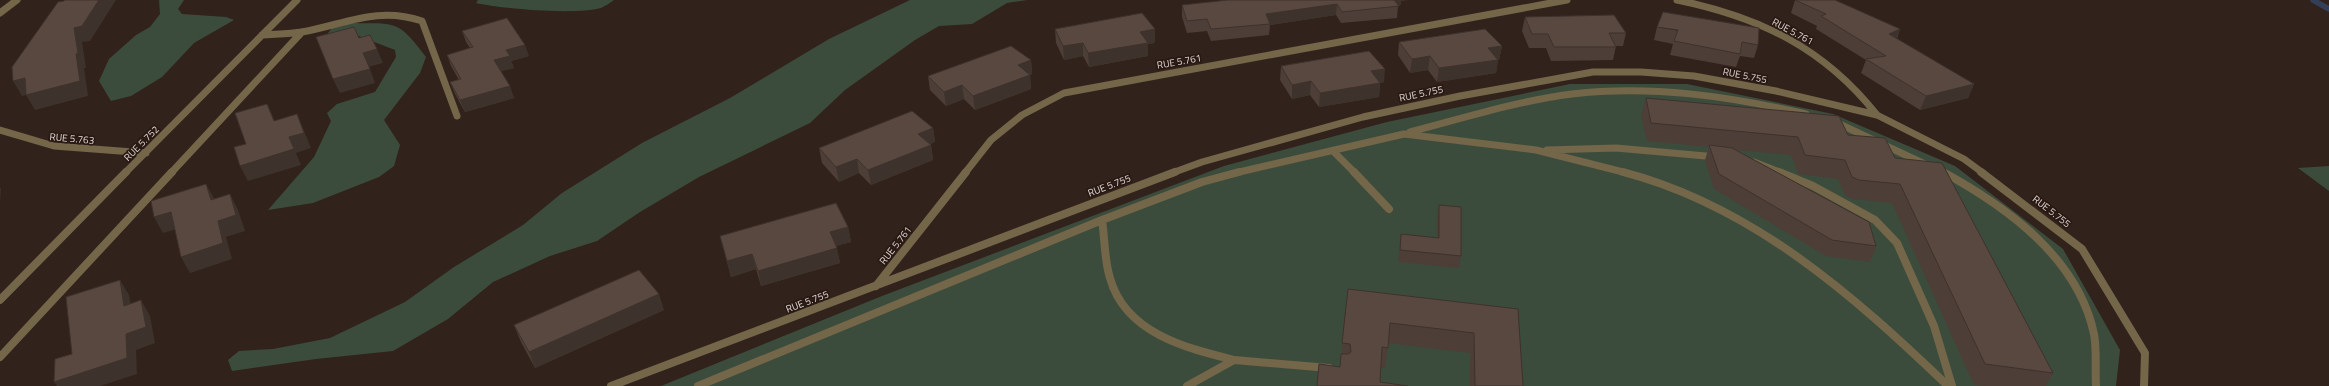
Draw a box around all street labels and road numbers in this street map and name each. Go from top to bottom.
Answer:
street label: RUE 5.761 [1769,14,1816,49]
street label: RUE 5.761 [1156,50,1202,73]
street label: RUE 5.755 [1721,64,1769,87]
street label: RUE 5.755 [1398,81,1445,105]
street label: RUE 5.752 [120,122,163,165]
street label: RUE 5.763 [49,129,95,148]
street label: RUE 5.755 [1086,170,1133,201]
street label: RUE 5.755 [2029,192,2074,231]
street label: RUE 5.761 [876,223,915,268]
street label: RUE 5.755 [784,286,831,317]

